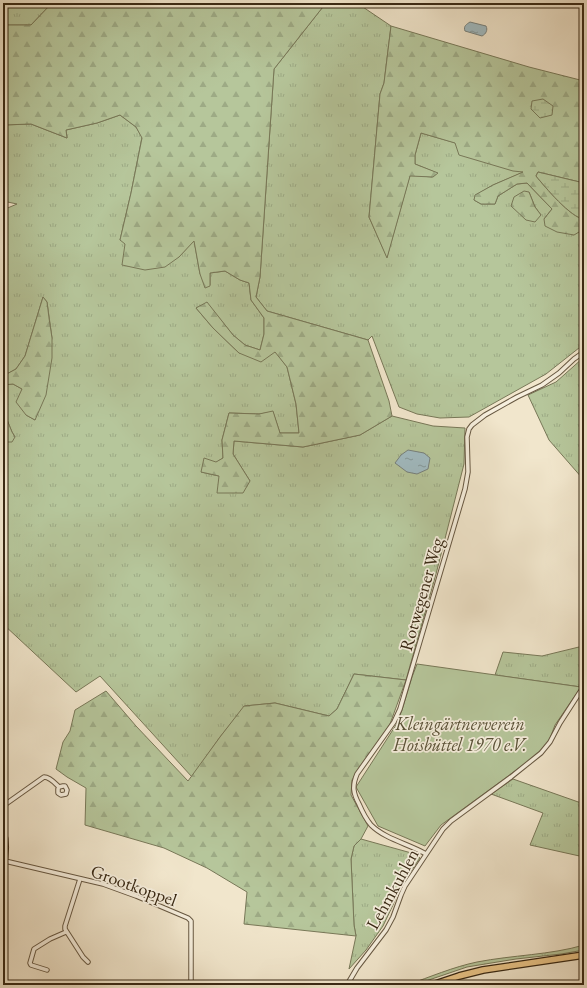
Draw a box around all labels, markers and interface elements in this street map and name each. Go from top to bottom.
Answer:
street label: Rotwegener Weg [394,535,448,653]
park label: Kleingärtnerverein Hoisbüttel 1970 e.V. [392,712,527,756]
street label: Lehmkuhlen [360,844,424,933]
street label: Grootkoppel [88,859,180,911]

